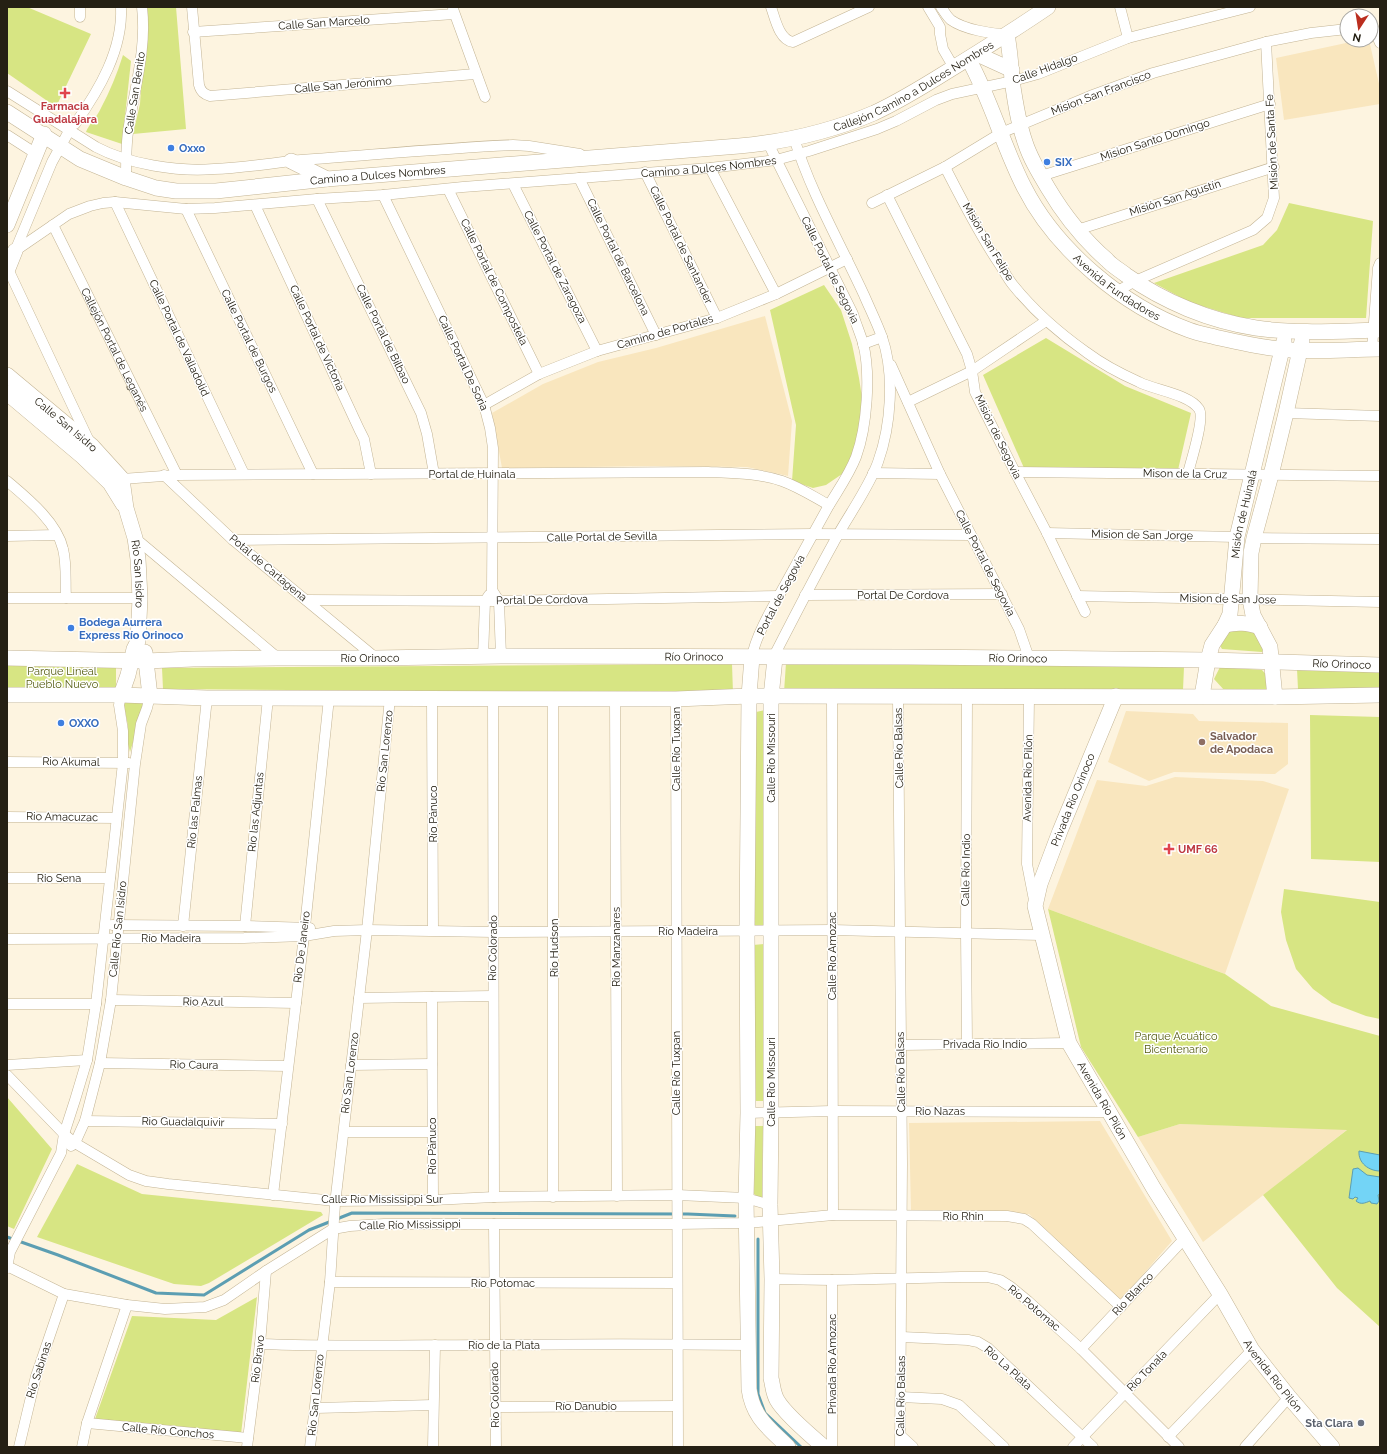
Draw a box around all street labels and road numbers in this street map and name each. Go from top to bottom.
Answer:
street label: Calle San Marcelo [278,13,371,33]
street label: Callejón Camino a Dulces Nombres [832,38,996,134]
street label: Calle San Benito [122,50,148,135]
street label: Calle Hidalgo [1011,51,1080,87]
street label: Mision San Francisco [1049,68,1153,118]
street label: Calle San Jerónimo [294,74,393,96]
street label: Misión de Santa Fe [1263,93,1281,190]
street label: Mision Santo Domingo [1099,116,1212,164]
street label: Camino a Dulces Nombres [640,154,777,180]
street label: Camino a Dulces Nombres [309,163,446,187]
street label: Misión San Agustín [1128,177,1222,219]
street label: Calle Portal de Santander [647,184,715,306]
street label: Calle Portal de Barcelona [584,196,652,318]
street label: Misión San Felipe [960,201,1017,284]
street label: Calle Portal de Zaragoza [521,209,589,325]
street label: Calle Portal de Segovia [798,214,862,326]
street label: Calle Portal de Compostela [458,217,530,347]
street label: Avenida Fundadores [1071,251,1163,323]
street label: Calle Portal de Valladolid [146,278,212,399]
street label: Calle Portal de Bilbao [353,282,413,386]
street label: Calle Portal de Victoria [287,283,347,393]
street label: Callejón Portal de Leganés [79,285,151,414]
street label: Calle Portal de Burgos [218,287,280,395]
street label: Camino de Portales [615,312,715,352]
street label: Calle Portal De Soria [435,313,491,413]
street label: Misión de Segovia [972,393,1024,481]
street label: Calle San Isidro [32,394,101,455]
street label: Mison de la Cruz [1143,467,1228,481]
street label: Portal de Huinala [429,468,515,481]
street label: Misión de Huinalá [1229,469,1259,559]
street label: Calle Portal de Segovia [952,508,1018,618]
street label: Mision de San Jorge [1091,528,1194,542]
street label: Calle Portal de Sevilla [547,530,657,544]
street label: Potal de Cartagena [227,532,309,604]
street label: Rio San Isidro [129,539,147,609]
street label: Portal de Segovia [754,553,808,637]
street label: Portal De Cordova [857,589,949,602]
street label: Mision de San Jose [1180,592,1277,606]
street label: Portal De Cordova [496,593,588,607]
street label: Río Orinoco [664,650,724,663]
street label: Río Orinoco [340,651,400,665]
street label: Río Orinoco [988,651,1048,665]
street label: Río Orinoco [1312,657,1372,671]
street label: Calle Río Tuxpan [670,707,683,791]
street label: Calle Río Balsas [892,708,906,788]
street label: Río San Lorenzo [374,709,396,792]
street label: Calle Río Missouri [765,713,778,803]
street label: Avenida Río Pilón [1021,734,1035,822]
street label: Privada Río Orinoco [1048,751,1098,848]
street label: Rio Akumal [42,755,100,769]
street label: Rio las Adjuntas [245,771,267,853]
street label: Rio las Palmas [185,775,205,849]
street label: Río Pánuco [427,785,440,843]
street label: Rio Amacuzac [26,810,98,824]
street label: Calle Río Indio [959,833,973,906]
street label: Rio Sena [37,872,81,885]
street label: Calle Rio San Isidro [106,880,130,978]
street label: Rio Manzanares [610,907,623,987]
street label: Rio De Janeiro [291,910,313,984]
street label: Calle Río Amozac [826,912,839,1000]
street label: Río Colorado [486,915,500,981]
street label: Rio Hudson [548,919,561,977]
street label: Río Madeira [658,925,718,938]
street label: Río Madeira [141,932,201,945]
street label: Rio Azul [182,995,224,1009]
street label: Río San Lorenzo [339,1031,362,1114]
street label: Calle Río Tuxpan [670,1031,683,1115]
street label: Calle Río Balsas [894,1032,908,1112]
street label: Calle Río Missouri [765,1037,778,1127]
street label: Privada Rio Indio [943,1038,1028,1051]
street label: Rio Caura [169,1058,219,1072]
street label: Avenida Río Pilón [1075,1059,1130,1142]
street label: Rio Nazas [915,1105,965,1118]
street label: Rio Guadalquivir [141,1115,225,1129]
street label: Río Pánuco [426,1117,439,1175]
street label: Calle Río Mississippi Sur [321,1193,443,1206]
street label: Rio Rhin [942,1210,984,1223]
street label: Calle Río Mississippi [359,1218,461,1232]
street label: Rio Blanco [1110,1269,1157,1318]
street label: Río Potomac [471,1277,535,1290]
street label: Río Potomac [1005,1282,1063,1334]
street label: Privada Rio Amozac [826,1314,839,1414]
street label: Río Bravo [249,1334,267,1384]
street label: Avenida Río Pilón [1241,1337,1305,1414]
street label: Río de la Plata [468,1339,540,1352]
street label: Río Sabinas [24,1340,54,1400]
street label: Rio La Plata [982,1343,1034,1393]
street label: Rio Tonala [1124,1348,1170,1394]
street label: Río San Lorenzo [305,1353,327,1436]
street label: Calle Río Balsas [894,1356,908,1436]
street label: Río Colorado [488,1362,502,1428]
street label: Río Danubio [555,1400,617,1413]
street label: Calle Río Conchos [121,1420,215,1442]

